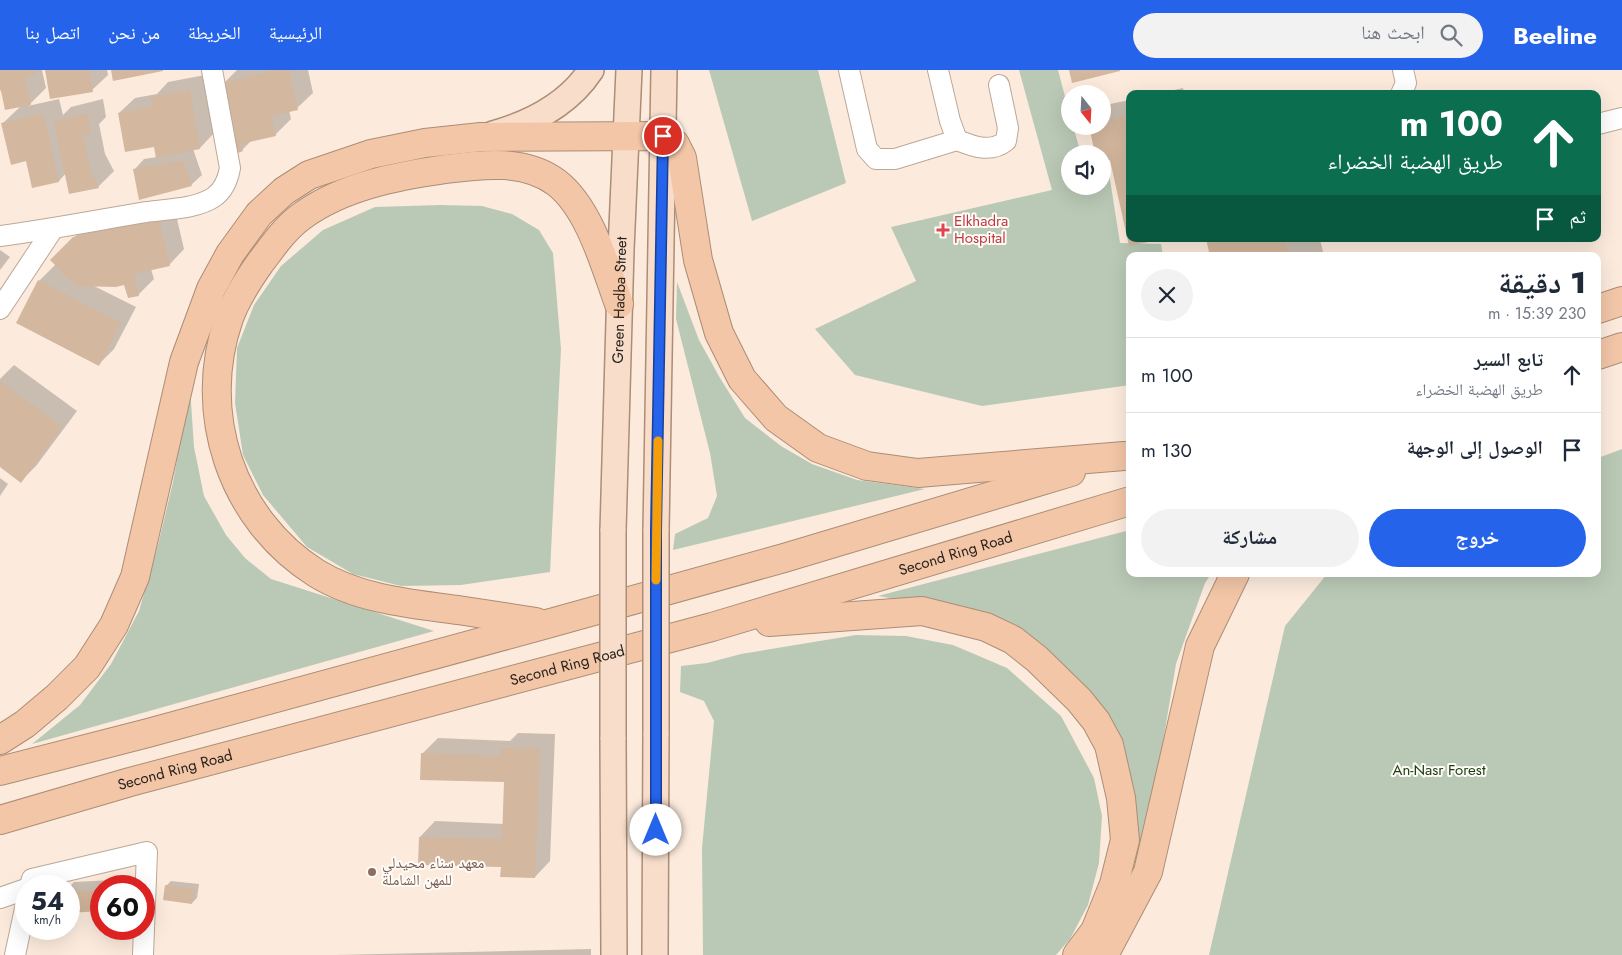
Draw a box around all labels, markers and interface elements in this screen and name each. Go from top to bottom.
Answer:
search box [1133,13,1483,58]
text: Beeline [1513,18,1597,53]
text: ابحث هنا [1361,19,1425,46]
text: اتصل بنا [25,20,80,46]
text: من نحن [108,20,160,46]
text: الخريطة [188,20,241,46]
text: الرئيسية [269,20,322,46]
icon: search [1437,21,1465,49]
north arrow [1061,85,1111,135]
map controls [1061,85,1111,195]
text: 100 m [1400,99,1503,149]
icon: ahead [1521,110,1586,175]
pin [642,115,684,157]
icon: arrive [649,122,677,150]
button: sound [1061,145,1111,195]
text: طريق الهضبة الخضراء [1328,145,1503,177]
text: ثم [1569,203,1586,230]
icon: arrive [1531,205,1559,233]
place label: Elkhadra Hospital [954,210,1008,249]
marker: Elkhadra Hospital [936,223,950,237]
street label: Green Hadba Street [607,236,633,364]
text: 1 دقيقة [1498,261,1586,304]
button: close [1141,269,1193,321]
text: 230 m · 15:39 [1488,302,1586,325]
text: تابع السير [1474,346,1543,373]
icon: ahead [1558,361,1586,389]
text: 100 m [1141,362,1193,389]
text: طريق الهضبة الخضراء [1415,378,1543,401]
text: الوصول إلى الوجهة [1407,434,1543,461]
icon: arrive [1558,436,1586,464]
text: 130 m [1141,437,1192,464]
button: مشاركة [1141,509,1359,567]
button: خروج [1369,509,1586,567]
street label: Second Ring Road [896,526,1015,581]
street label: Second Ring Road [507,640,627,691]
street label: Second Ring Road [115,744,235,796]
park label: An-Nasr Forest [1393,759,1486,781]
position arrow [629,803,681,855]
place label: معهد سناء محيدلي للمهن الشاملة [382,852,484,891]
marker: معهد سناء محيدلي للمهن الشاملة [366,866,378,878]
speed limit sign: 60 [90,875,155,940]
text: 54 [31,883,64,919]
text: km/h [34,911,61,929]

